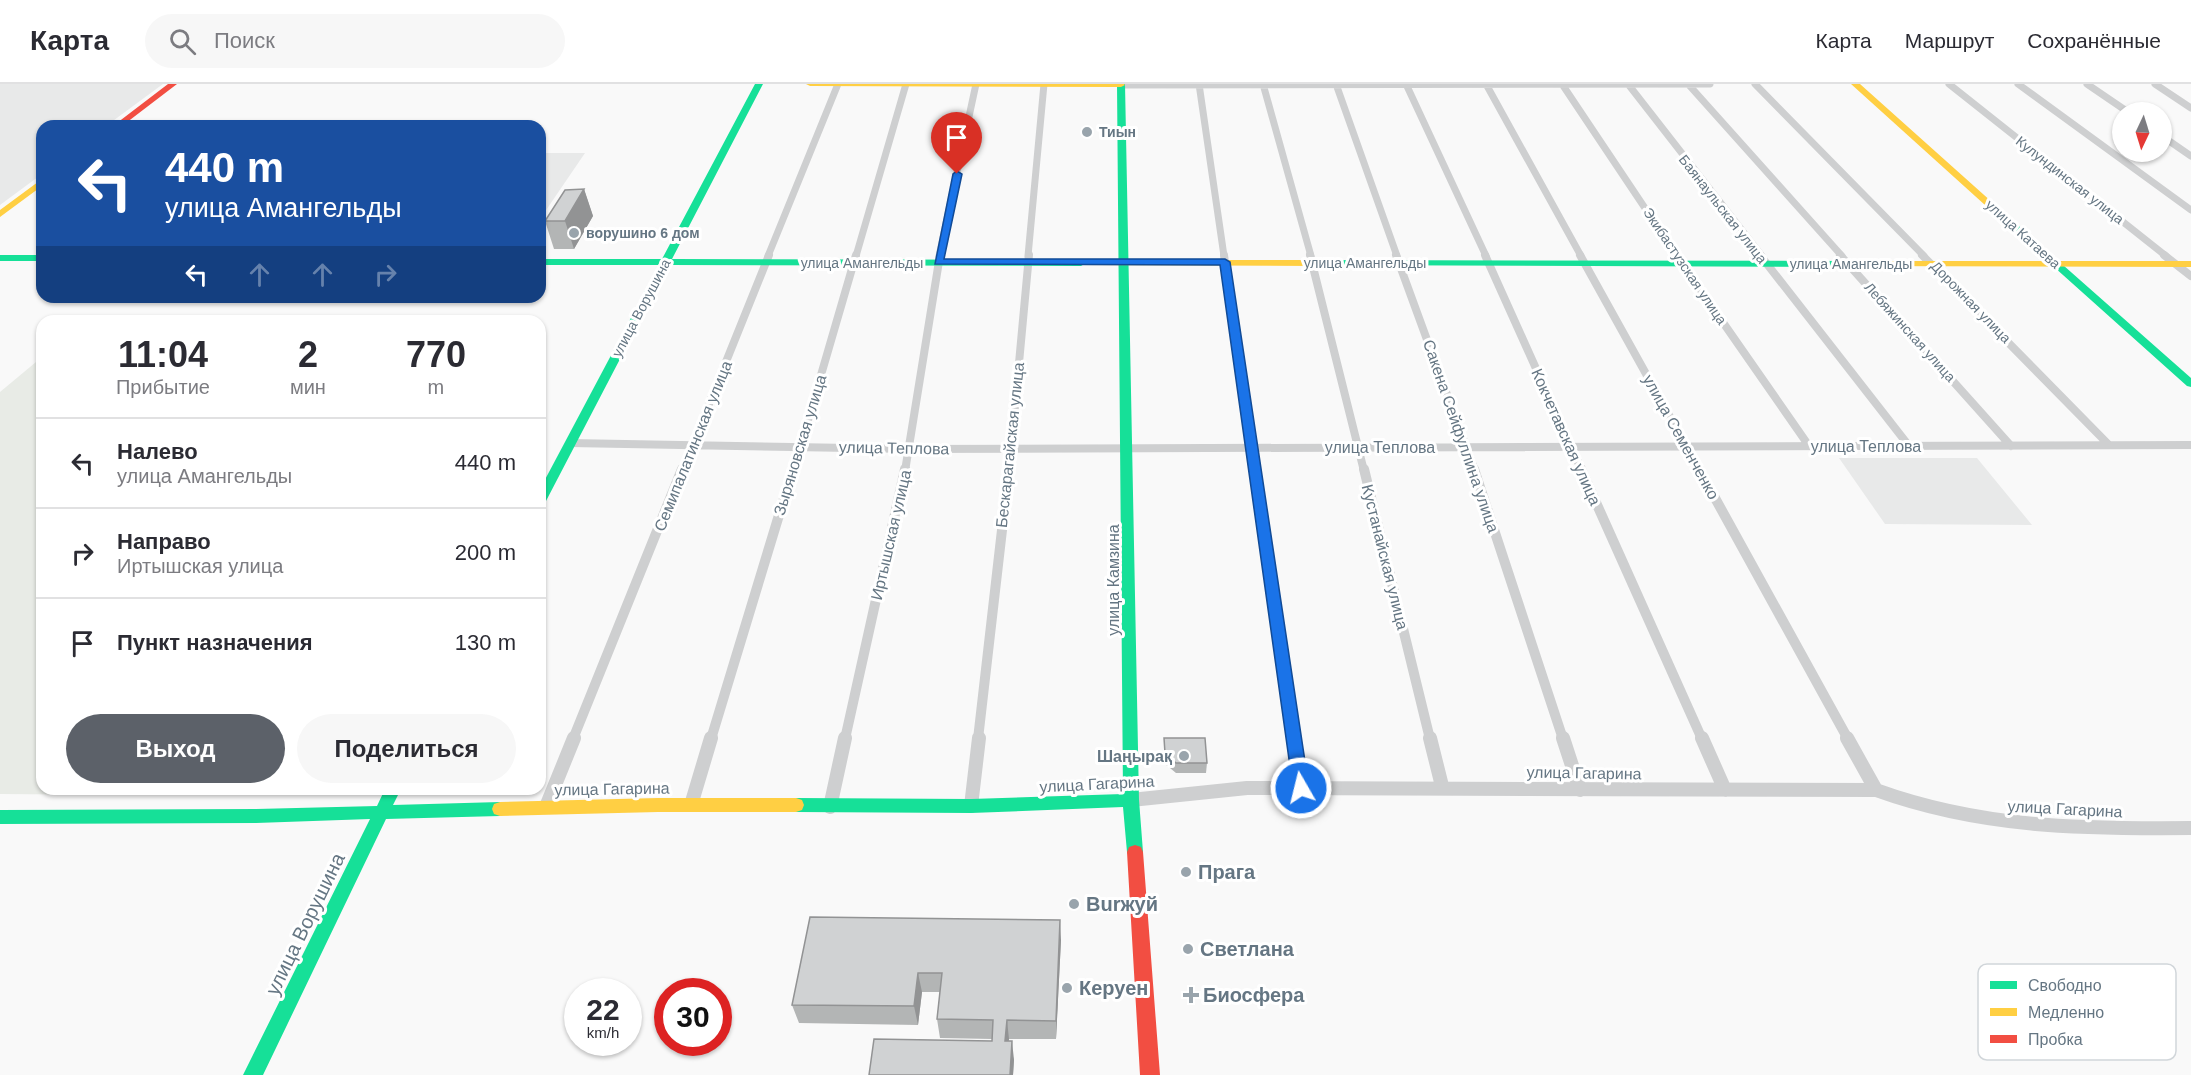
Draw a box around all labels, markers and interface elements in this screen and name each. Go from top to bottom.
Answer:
search box [145,14,565,68]
text: Карта [30,25,109,56]
icon: search [166,25,199,58]
text: Поиск [214,28,275,53]
text: Карта [1816,29,1872,52]
text: Маршрут [1905,29,1994,52]
text: Сохранённые [2027,29,2161,52]
north arrow [2112,102,2172,162]
map controls [2112,102,2172,162]
pin [931,112,982,174]
icon: arrive [940,121,973,154]
place label: Тиын [1099,124,1136,140]
marker: Тиын [1080,125,1094,139]
street label: Кулундинская улица [2013,133,2127,227]
icon: left [66,144,144,222]
text: 440 m [165,144,284,191]
street label: Баянаульская улица [1676,152,1770,267]
text: улица Амангельды [165,193,402,223]
street label: улица Катаева [1982,196,2064,272]
street label: Экибастузская улица [1640,205,1730,328]
place label: ворушино 6 дом [586,225,700,241]
marker: ворушино 6 дом [567,226,581,240]
street label: улица Амангельды [801,255,923,271]
street label: улица Амангельды [1304,255,1426,271]
street label: улица Ворушина [608,256,674,360]
street label: улица Амангельды [1790,256,1912,272]
icon: left [180,258,213,291]
icon: ahead [243,258,276,291]
icon: ahead [306,258,339,291]
icon: right [369,258,402,291]
street label: Дорожная улица [1928,258,2014,346]
street label: Лебяжинская улица [1861,279,1959,385]
text: 11:04 [118,334,208,375]
text: 2 [298,334,318,375]
text: 770 [406,334,466,375]
street label: Сакена Сейфуллина улица [1420,337,1502,535]
street label: Семипалатинская улица [651,358,735,534]
street label: Бескарагайская улица [993,361,1027,528]
street label: Кокчетавская улица [1528,366,1604,508]
street label: улица Семенченко [1640,372,1722,502]
street label: Зыряновская улица [771,373,829,517]
text: Прибытие [116,376,210,398]
text: мин [290,376,326,398]
text: m [428,376,444,398]
street label: улица Теплова [1811,438,1921,455]
text: Налево [117,439,198,464]
street label: улица Теплова [839,439,949,457]
street label: улица Теплова [1325,439,1435,456]
icon: left [66,447,99,480]
text: 440 m [455,450,516,475]
text: улица Амангельды [117,465,292,487]
street label: Иртышская улица [868,468,914,602]
street label: Кустанайская улица [1359,483,1411,632]
street label: улица Камзина [1105,524,1122,636]
text: Направо [117,529,211,554]
icon: right [66,537,99,570]
text: 200 m [455,540,516,565]
text: Иртышская улица [117,555,283,577]
icon: arrive [66,627,99,660]
text: Пункт назначения [117,630,313,655]
text: 130 m [455,630,516,655]
button: Выход [66,714,285,783]
button: Поделиться [297,714,516,783]
place label: Шаңырақ [1097,748,1173,765]
marker: Шаңырақ [1177,749,1191,763]
position arrow [1269,756,1333,820]
street label: улица Гагарина [1526,763,1642,783]
street label: улица Гагарина [1039,772,1155,795]
street label: улица Гагарина [554,779,670,799]
street label: улица Гагарина [2007,798,2123,821]
street label: улица Ворушина [261,849,349,999]
place label: Прага [1198,861,1256,883]
marker: Прага [1179,865,1193,879]
place label: Burжуй [1086,893,1158,915]
marker: Burжуй [1067,897,1081,911]
place label: Светлана [1200,938,1295,960]
marker: Светлана [1181,942,1195,956]
legend [1978,964,2176,1060]
place label: Керуен [1079,977,1148,999]
text: Свободно [2028,977,2102,994]
speed limit sign: 30 [654,978,732,1056]
marker: Керуен [1060,981,1074,995]
place label: Биосфера [1203,984,1305,1006]
marker: Биосфера [1184,988,1198,1002]
text: 22 [586,993,620,1026]
text: Медленно [2028,1004,2104,1021]
text: km/h [587,1024,619,1041]
text: Пробка [2028,1031,2083,1048]

